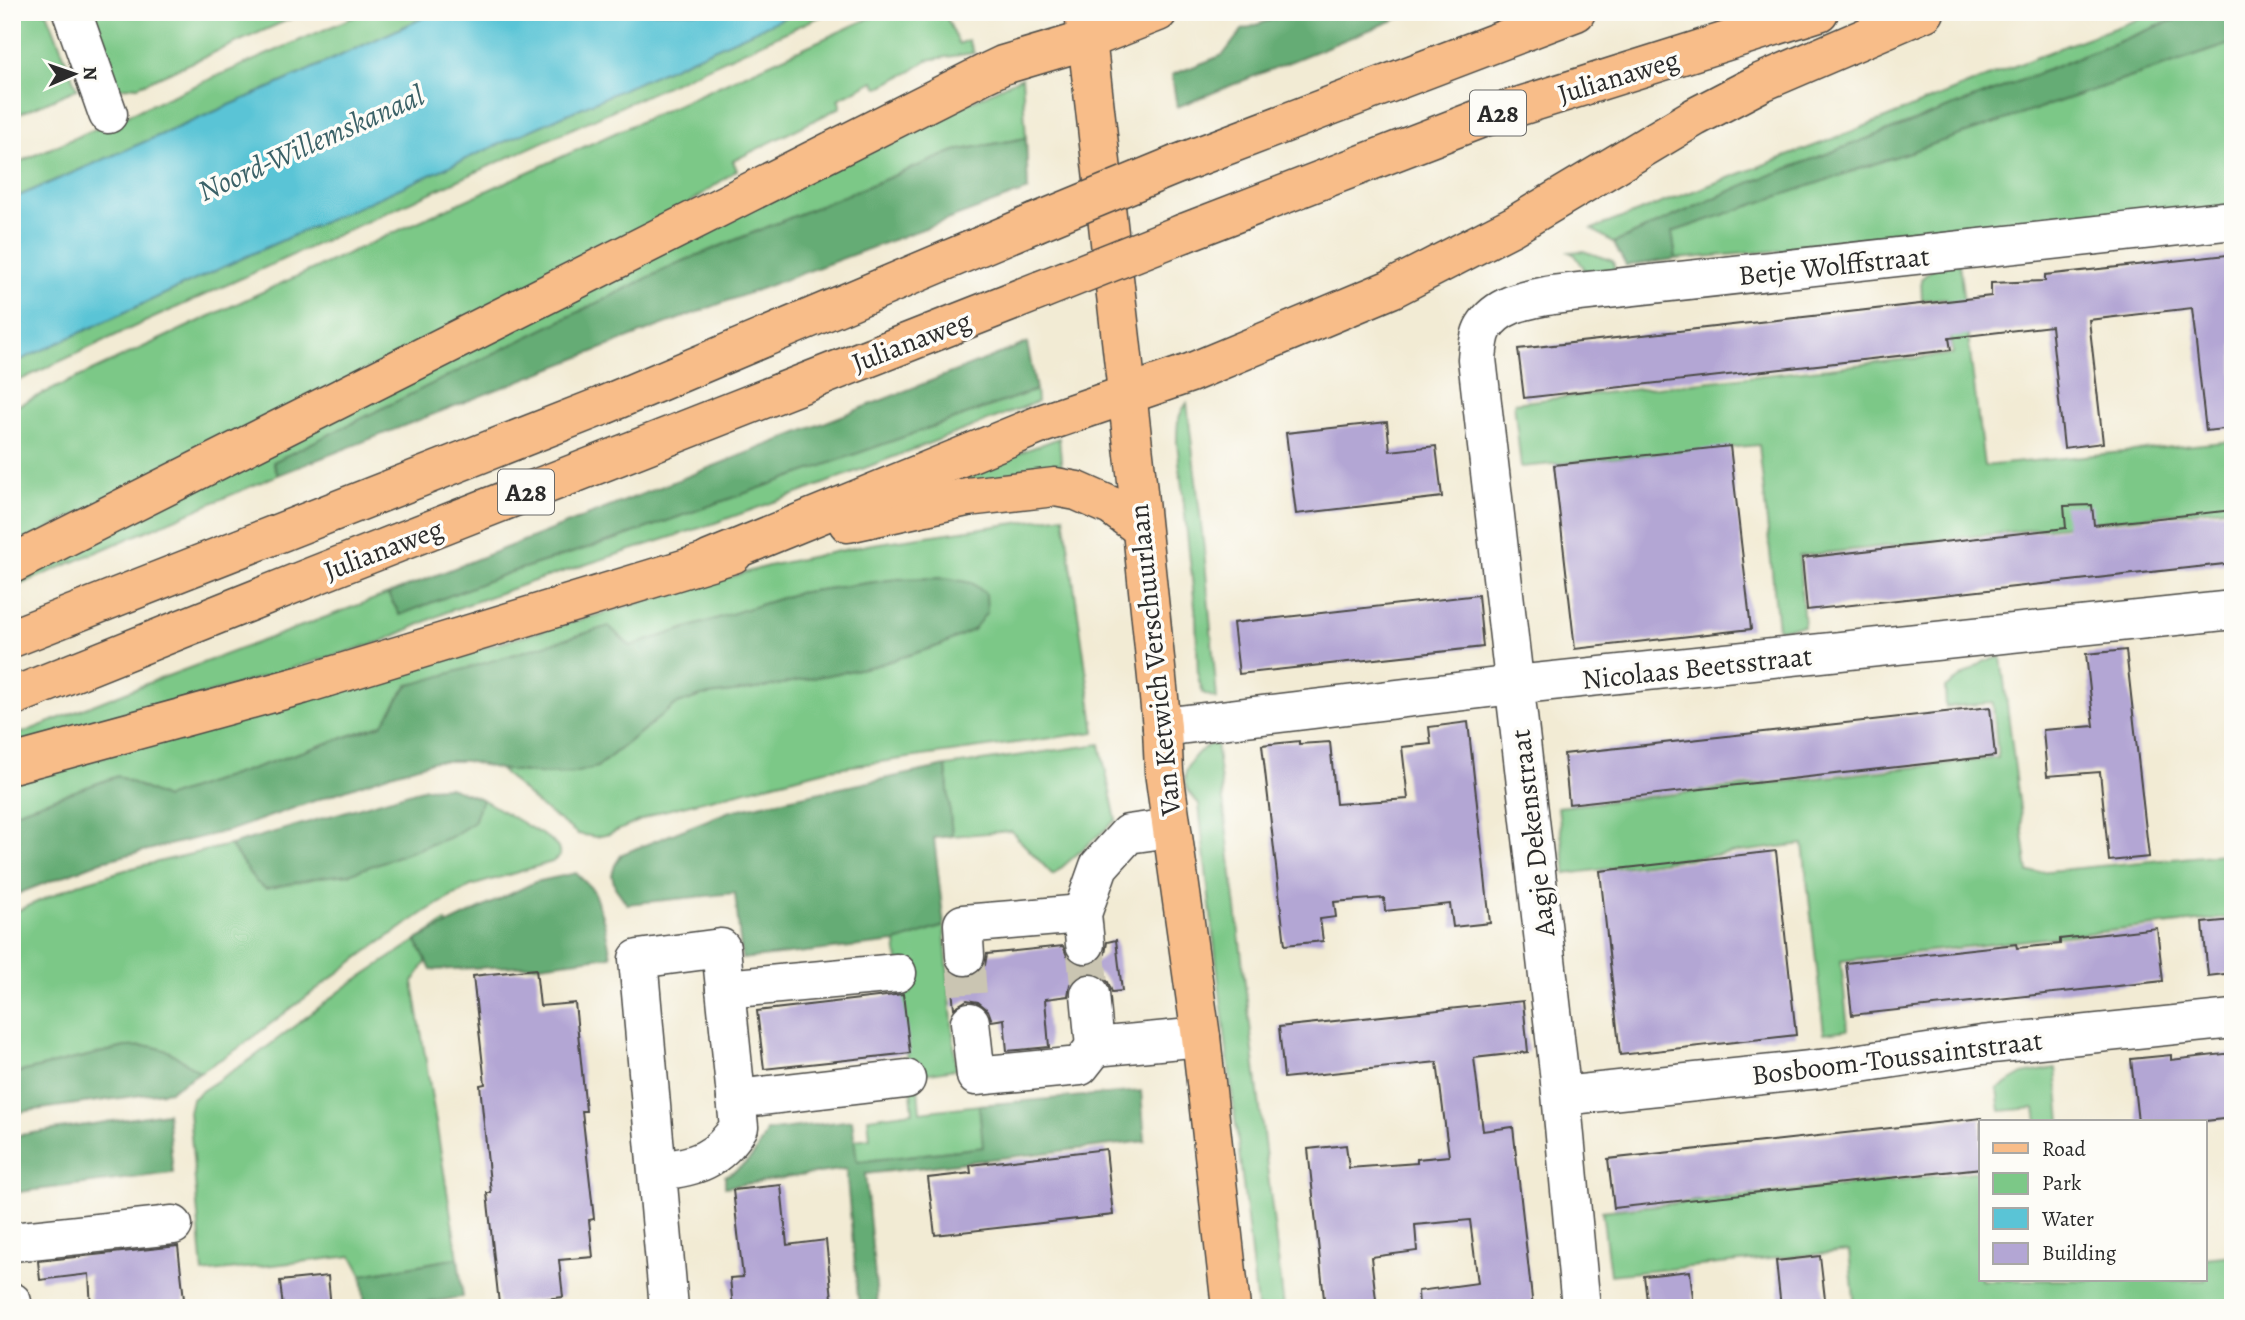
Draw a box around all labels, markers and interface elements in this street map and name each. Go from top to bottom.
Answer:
north arrow [38,38,108,108]
street label: Julianaweg [1553,41,1683,113]
text: N [77,66,103,81]
water label: Noord-Willemskanaal [192,75,431,211]
road number: A28 [1470,90,1526,136]
street label: Betje Wolffstraat [1737,237,1932,295]
street label: Julianaweg [846,302,976,382]
road number: A28 [498,470,554,514]
street label: Van Ketwich Verschuurlaan [1120,502,1190,818]
street label: Julianaweg [318,510,448,590]
street label: Nicolaas Beetsstraat [1580,637,1814,699]
street label: Aagje Dekenstraat [1501,727,1565,940]
street label: Bosboom-Toussaintstraat [1750,1021,2045,1095]
legend [1979,1120,2206,1282]
text: Road [2042,1135,2086,1163]
text: Park [2042,1169,2082,1197]
text: Water [2041,1205,2094,1233]
text: Building [2042,1239,2117,1267]

